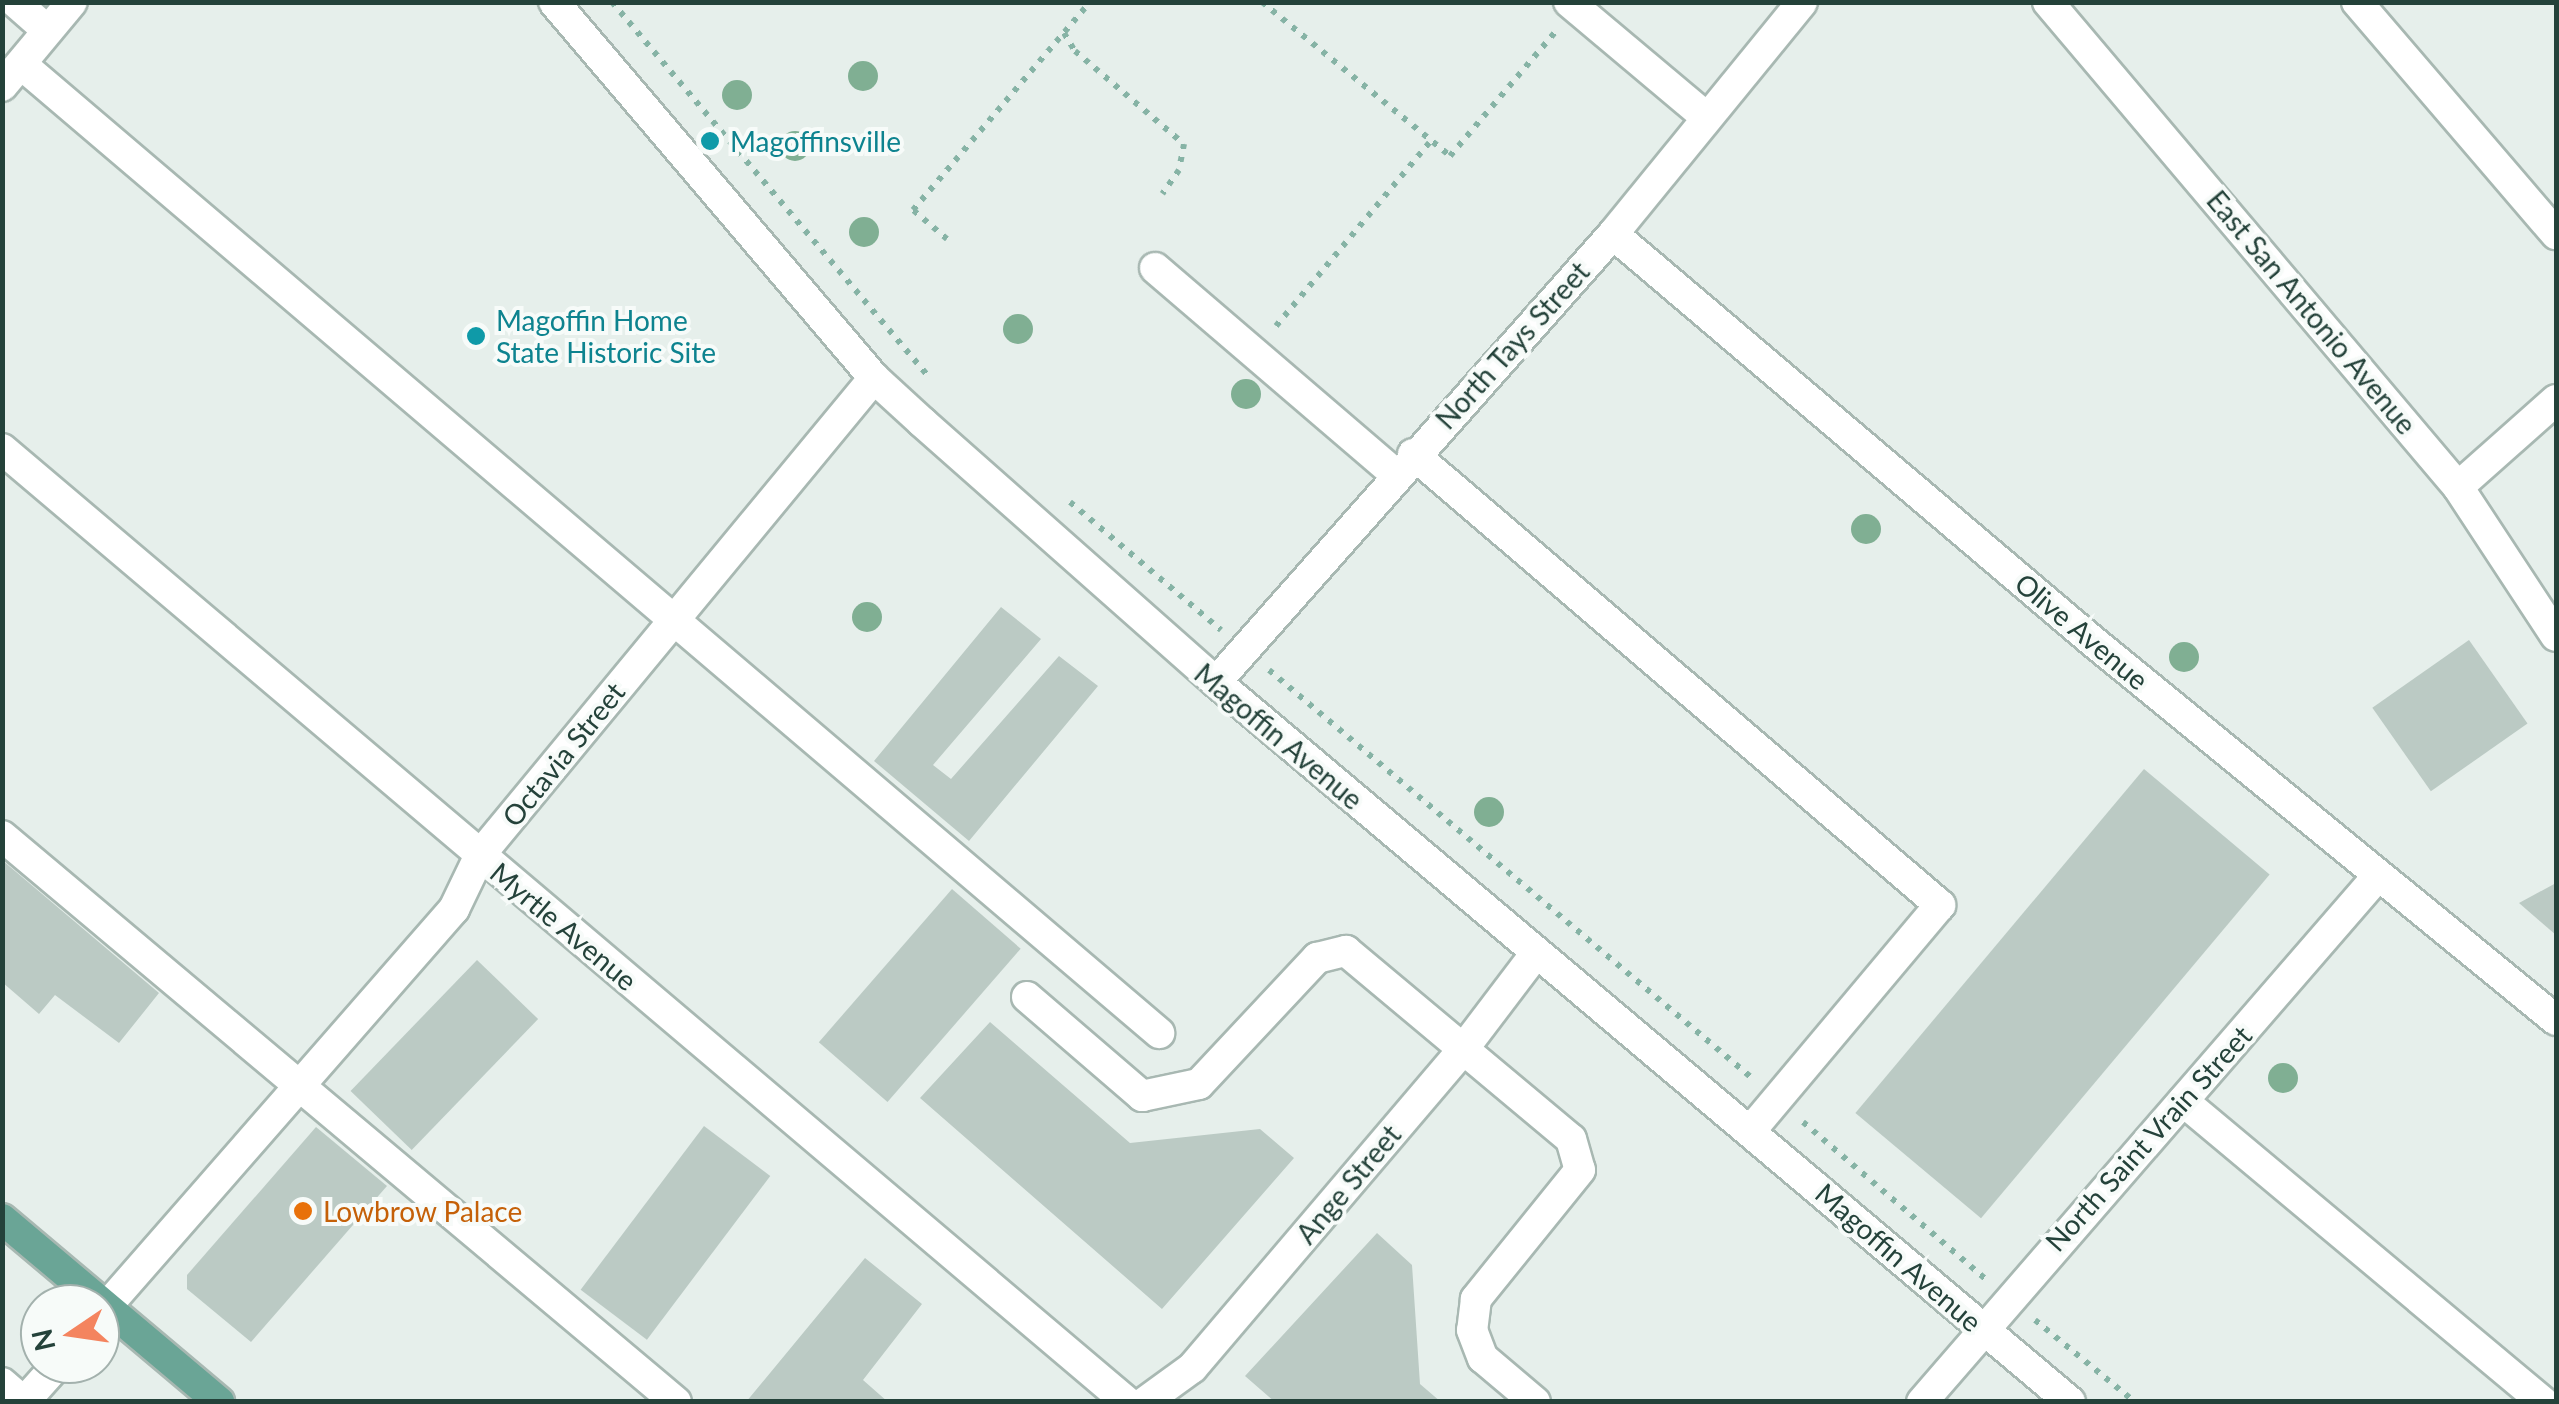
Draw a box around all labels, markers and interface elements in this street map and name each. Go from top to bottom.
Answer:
place label: Magoffinsville [730,124,901,158]
marker: Magoffinsville [699,130,721,152]
street label: East San Antonio Avenue [2200,183,2424,441]
street label: North Tays Street [1428,254,1596,436]
place label: Magoffin Home State Historic Site [496,303,716,369]
marker: Magoffin Home State Historic Site [465,325,487,347]
street label: Olive Avenue [2008,565,2156,697]
street label: Magoffin Avenue [1188,656,1370,816]
street label: Octavia Street [495,675,631,833]
street label: Myrtle Avenue [484,855,644,997]
street label: North Saint Vrain Street [2038,1018,2258,1258]
street label: Ange Street [1289,1118,1407,1250]
street label: Magoffin Avenue [1809,1176,1989,1338]
place label: Lowbrow Palace [323,1194,523,1228]
marker: Lowbrow Palace [292,1200,314,1222]
north arrow [20,1284,120,1384]
text: N [24,1326,62,1355]

